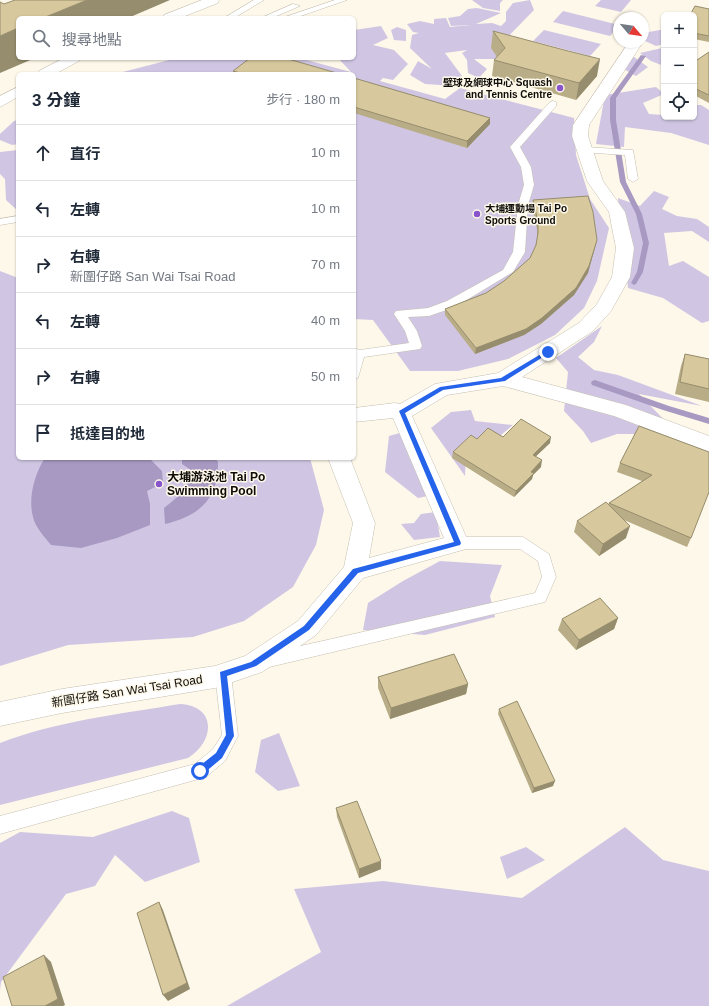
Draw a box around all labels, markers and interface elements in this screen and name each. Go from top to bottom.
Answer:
north arrow [613,12,649,48]
map controls [661,12,697,120]
button: + [661,12,697,48]
search box [16,16,356,60]
icon: search [30,27,52,49]
text: 搜尋地點 [62,31,122,48]
button: − [661,48,697,84]
place label: 壁球及網球中心 Squash and Tennis Centre [443,77,552,100]
marker: 壁球及網球中心 Squash and Tennis Centre [555,83,565,93]
button: locate [661,84,697,120]
text: 3 分鐘 [32,91,80,110]
text: 步行 · 180 m [266,92,340,107]
icon: ahead [32,142,54,164]
text: 直行 [70,145,100,162]
text: 10 m [311,145,340,160]
icon: left [32,198,54,220]
text: 左轉 [70,201,100,218]
text: 10 m [311,201,340,216]
place label: 大埔運動場 Tai Po Sports Ground [485,203,567,226]
marker: 大埔運動場 Tai Po Sports Ground [472,209,482,219]
text: 右轉 [70,248,100,265]
icon: right [32,254,54,276]
text: 70 m [311,257,340,272]
text: 新圍仔路 San Wai Tsai Road [70,269,235,284]
icon: left [32,310,54,332]
text: 左轉 [70,313,100,330]
text: 40 m [311,313,340,328]
route end [539,343,557,361]
icon: right [32,366,54,388]
text: 右轉 [70,369,100,386]
text: 50 m [311,369,340,384]
icon: arrive [32,422,54,444]
text: 抵達目的地 [70,425,145,442]
place label: 大埔游泳池 Tai Po Swimming Pool [167,470,265,498]
marker: 大埔游泳池 Tai Po Swimming Pool [154,479,164,489]
street label: 新圍仔路 San Wai Tsai Road [50,672,204,710]
route start [191,762,209,780]

